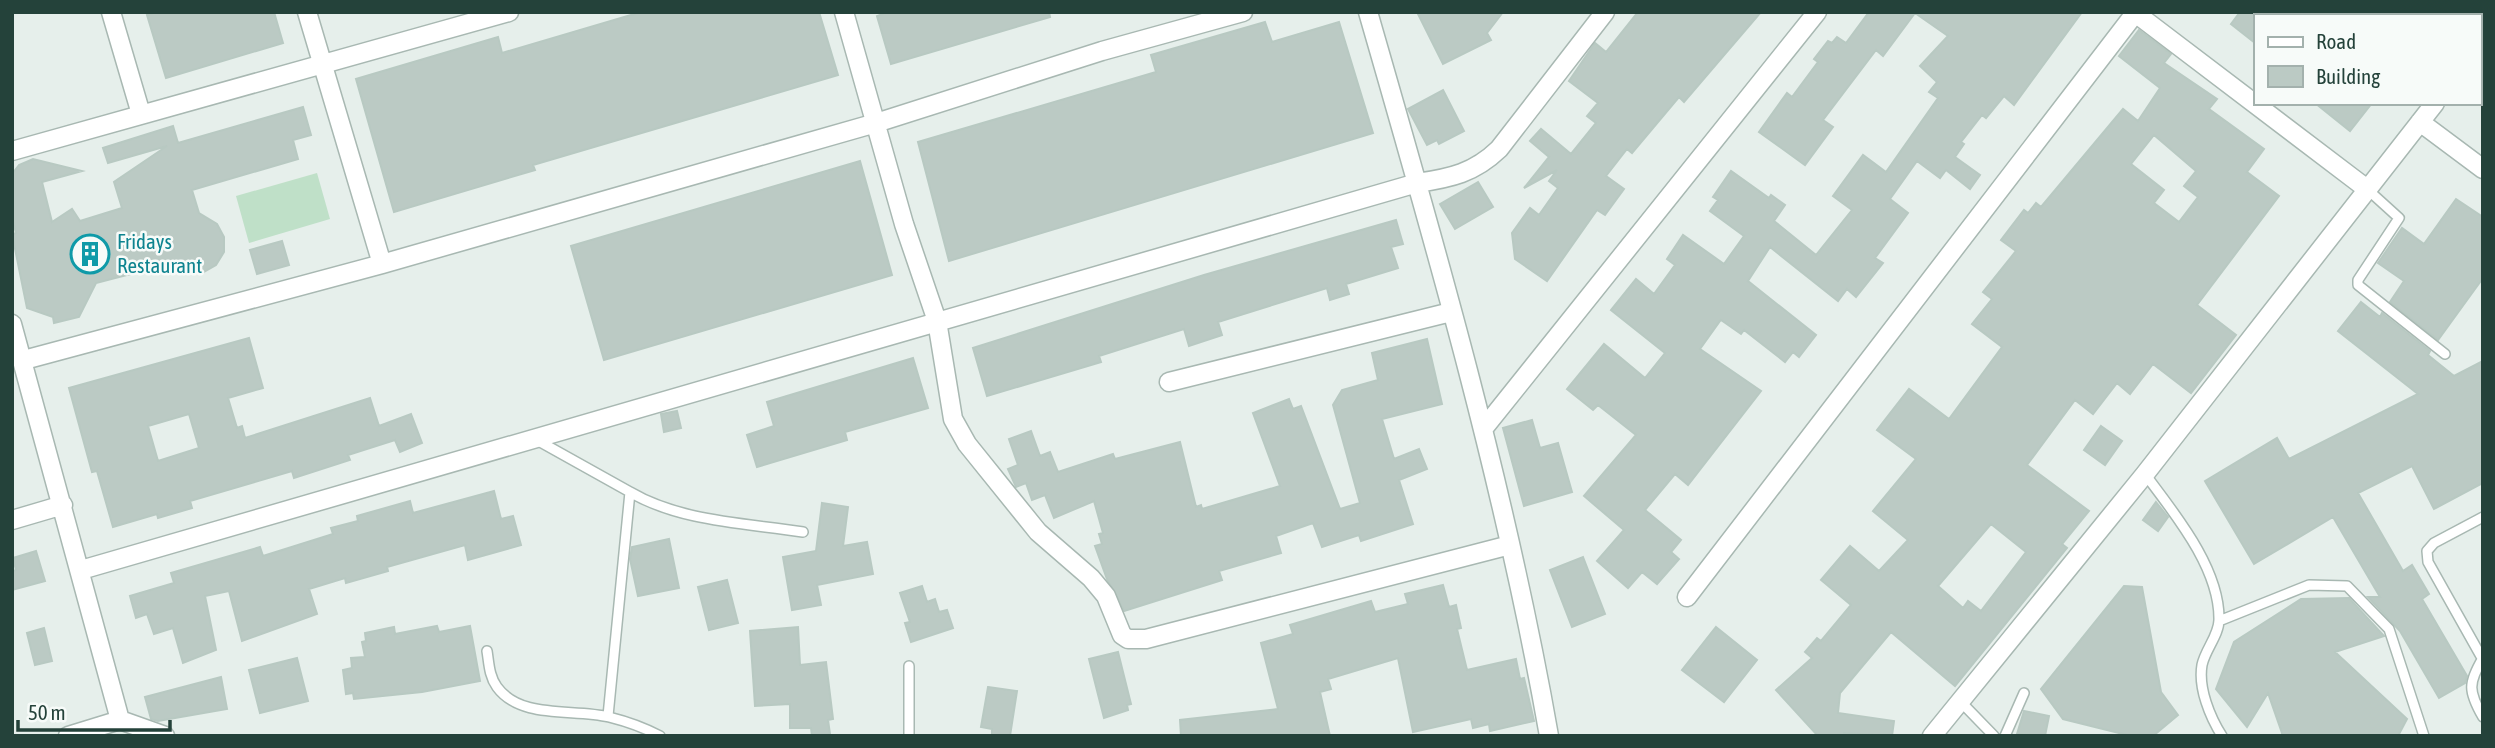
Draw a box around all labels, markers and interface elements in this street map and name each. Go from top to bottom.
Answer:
legend [2254,14,2481,105]
text: Road [2316,29,2356,53]
text: Building [2316,64,2380,88]
place label: Fridays Restaurant [117,229,202,277]
building icon: Fridays Restaurant [69,233,111,275]
scale bar [18,688,170,732]
text: 50 m [28,700,66,724]

